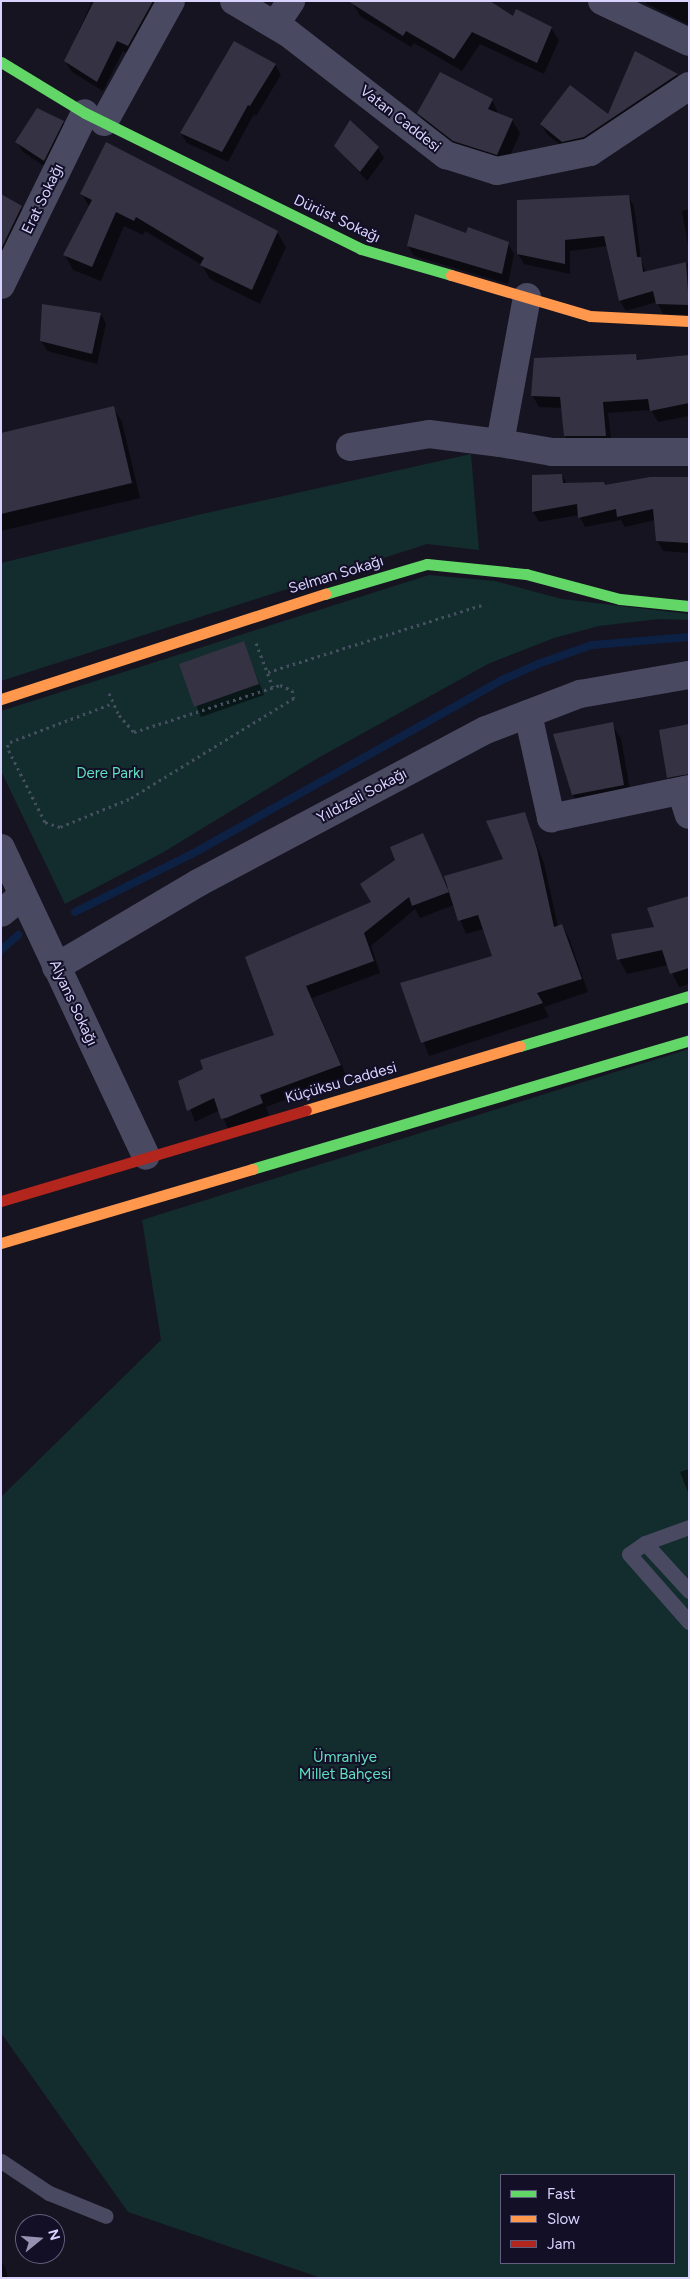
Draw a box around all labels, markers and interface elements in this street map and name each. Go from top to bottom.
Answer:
street label: Vatan Caddesi [356,82,444,156]
street label: Erat Sokağı [18,161,68,237]
street label: Dürüst Sokağı [291,191,383,247]
street label: Selman Sokağı [286,552,386,598]
park label: Dere Parkı [76,765,144,783]
street label: Yıldızeli Sokağı [314,765,410,827]
street label: Alyans Sokağı [45,957,101,1049]
street label: Küçüksu Caddesi [283,1058,399,1108]
park label: Ümraniye Millet Bahçesi [299,1748,391,1783]
legend [500,2174,675,2264]
text: Fast [547,2185,575,2203]
text: Slow [547,2210,580,2228]
north arrow [15,2214,65,2264]
text: N [44,2227,64,2242]
text: Jam [547,2235,575,2253]

